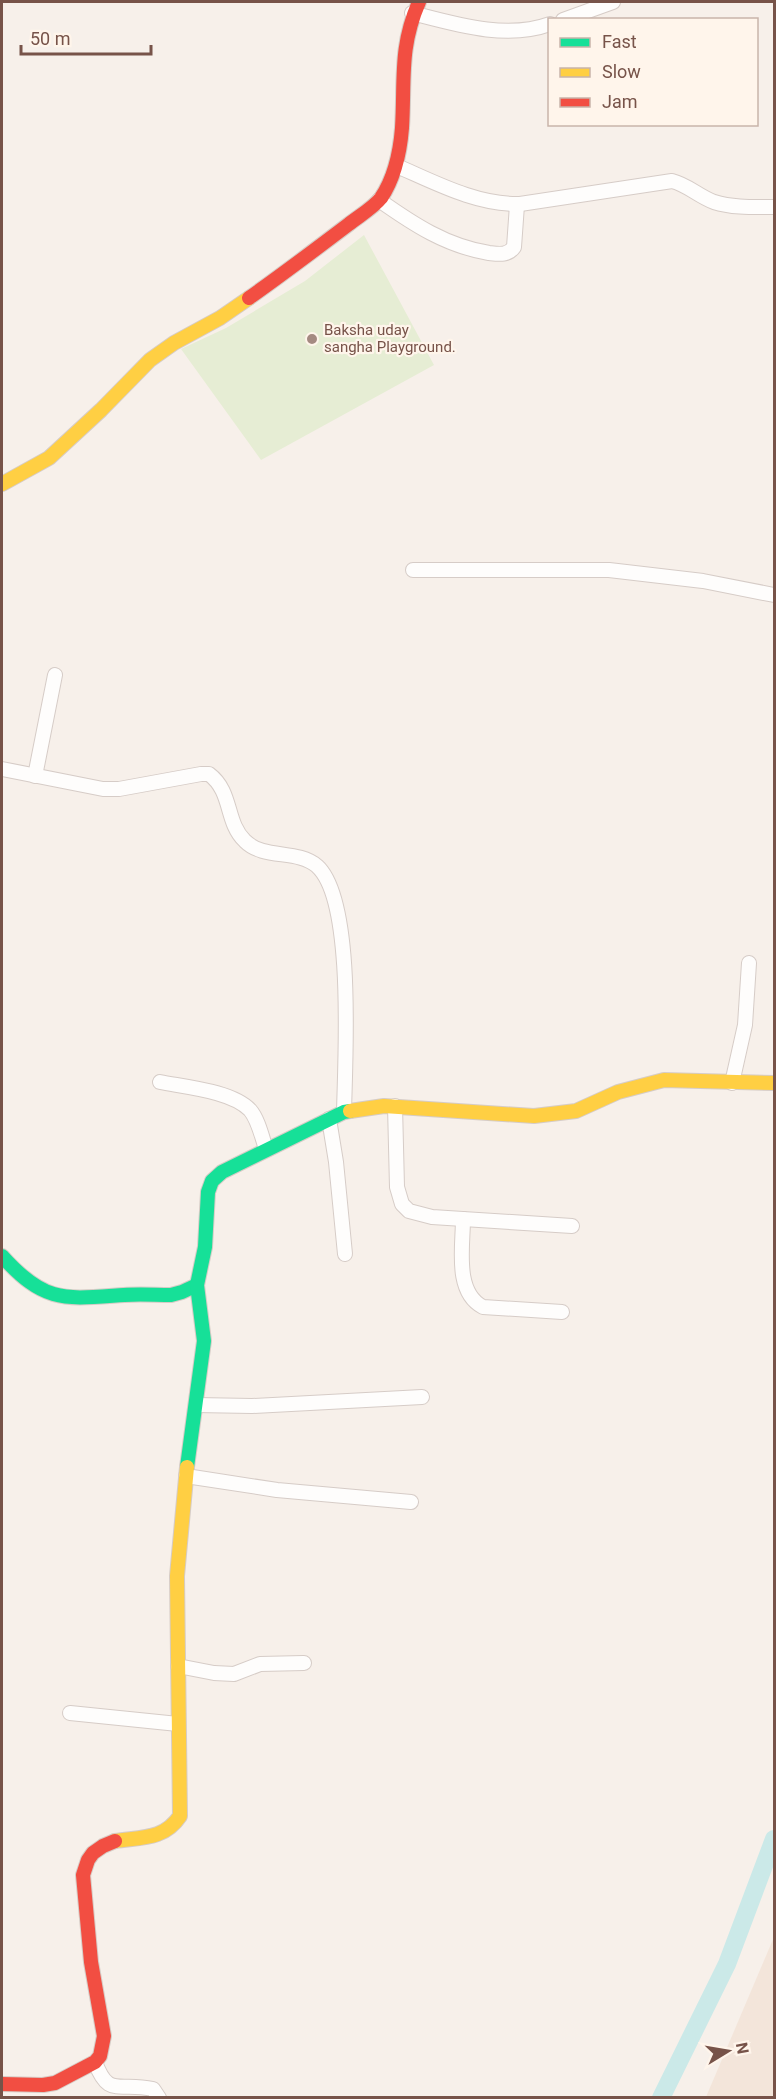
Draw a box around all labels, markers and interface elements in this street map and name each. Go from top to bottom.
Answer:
scale bar [21,18,152,56]
legend [548,18,758,126]
text: 50 m [30,28,70,49]
text: Fast [602,31,637,52]
text: Slow [602,61,641,82]
text: Jam [602,91,638,112]
place label: Baksha uday sangha Playground. [324,321,456,356]
marker: Baksha uday sangha Playground. [305,332,319,346]
north arrow [698,2021,758,2081]
text: N [732,2041,753,2056]

